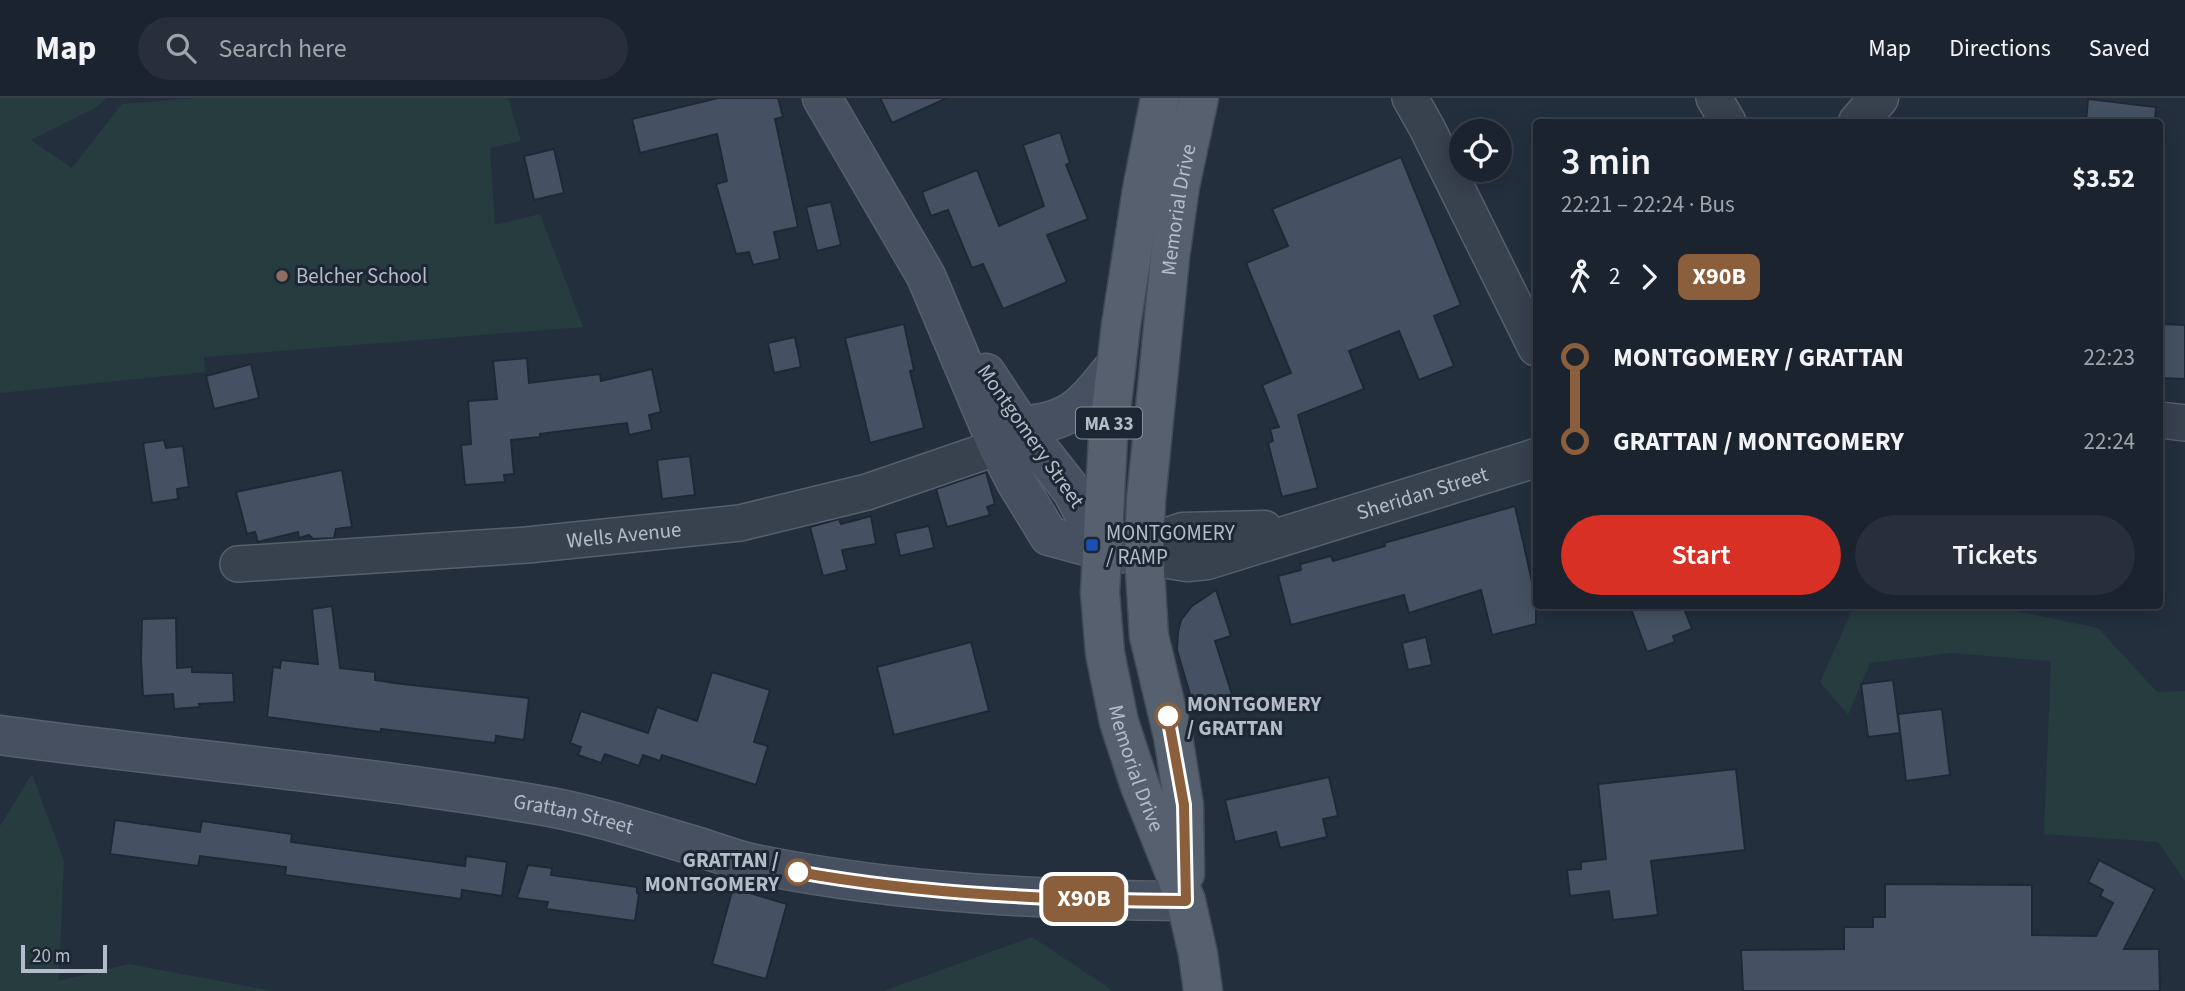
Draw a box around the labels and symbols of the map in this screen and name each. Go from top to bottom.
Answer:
street label: Memorial Drive [1153,141,1204,277]
place label: Belcher School [296,261,427,291]
marker: Belcher School [274,268,290,284]
street label: Montgomery Street [970,358,1092,514]
road number: MA 33 [1076,408,1142,438]
street label: Sheridan Street [1353,459,1492,528]
street label: Wells Avenue [565,514,683,556]
place label: MONTGOMERY / RAMP [1106,518,1236,572]
marker: MONTGOMERY / RAMP [1084,537,1100,553]
place label: MONTGOMERY / GRATTAN [1187,689,1322,743]
street label: Memorial Drive [1101,702,1172,836]
marker: MONTGOMERY / GRATTAN [1155,703,1181,729]
street label: Grattan Street [511,786,637,842]
place label: GRATTAN / MONTGOMERY [645,845,780,899]
marker: GRATTAN / MONTGOMERY [785,859,811,885]
line badge: X90B [1035,876,1133,922]
scale bar [21,942,107,974]

